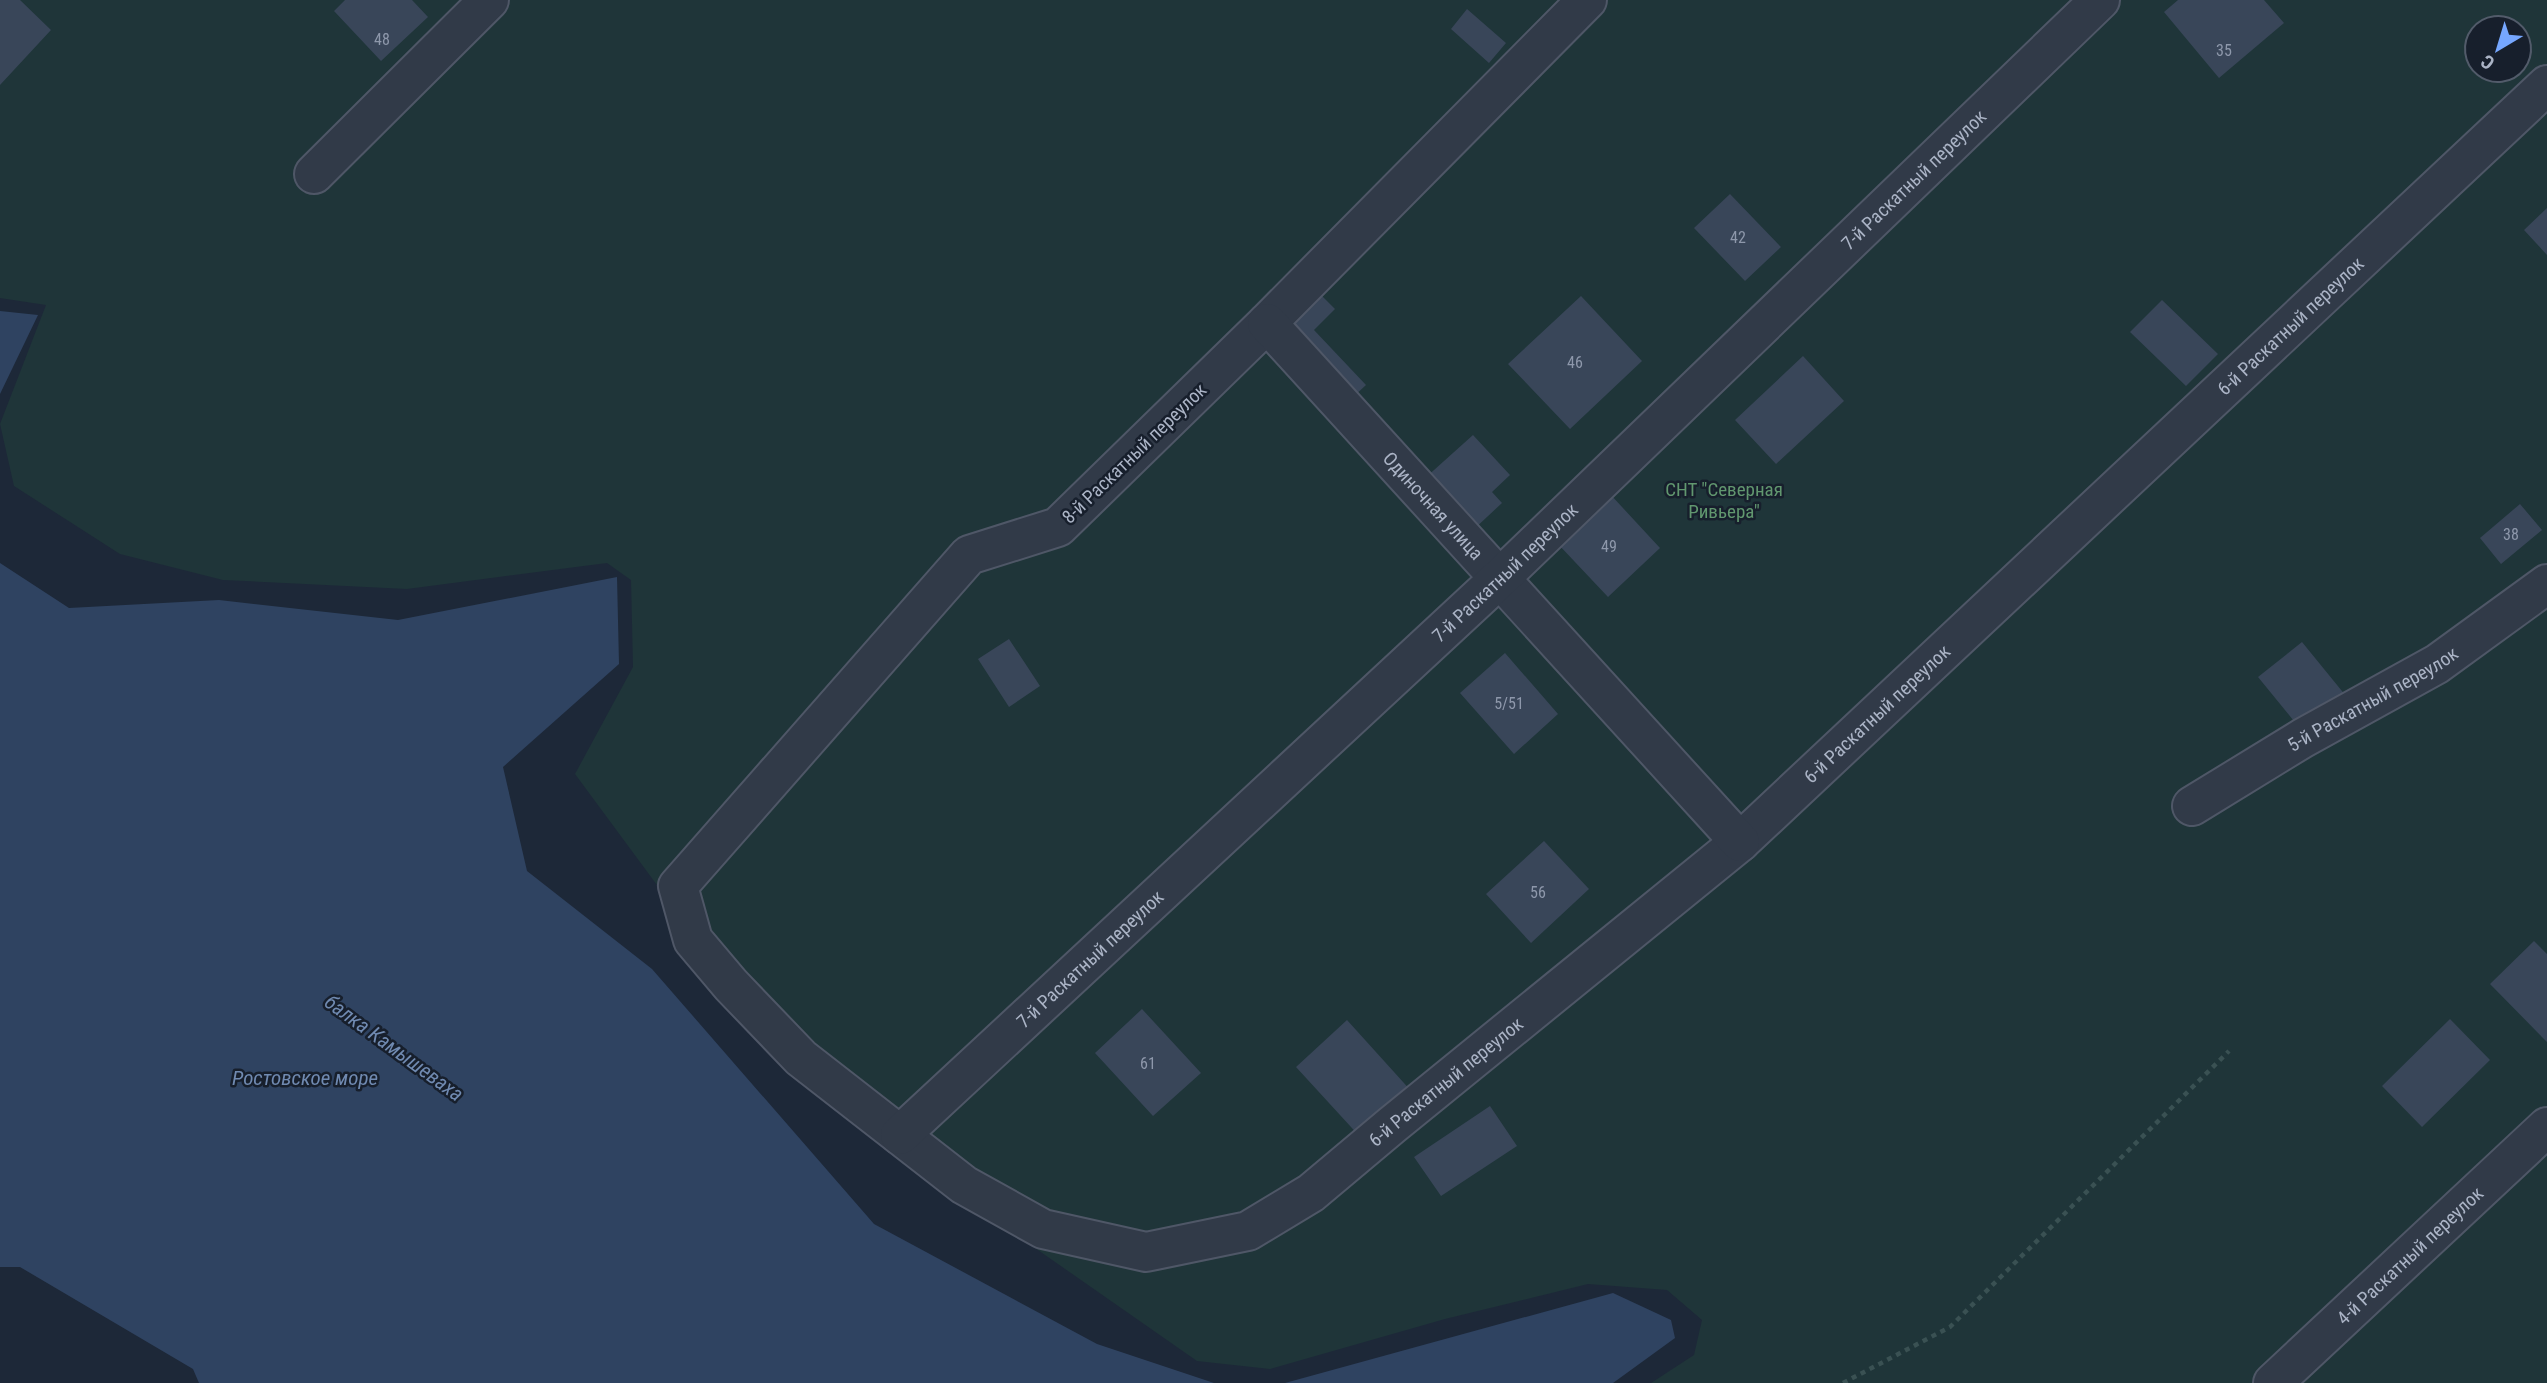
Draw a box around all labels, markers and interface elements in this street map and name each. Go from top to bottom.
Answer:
north arrow [2463,14,2533,84]
house number: 48 [374,30,390,49]
house number: 35 [2216,41,2232,60]
text: С [2476,50,2499,74]
street label: 7-й Раскатный переулок [1837,105,1991,255]
house number: 42 [1730,228,1746,247]
street label: 6-й Раскатный переулок [2213,252,2369,400]
house number: 46 [1567,353,1583,372]
street label: 8-й Раскатный переулок [1057,378,1211,528]
street label: Одиночная улица [1378,447,1488,565]
park label: СНТ "Северная Ривьера" [1665,478,1783,523]
street label: 7-й Раскатный переулок [1427,498,1583,647]
house number: 38 [2503,525,2519,544]
house number: 49 [1601,537,1617,556]
street label: 6-й Раскатный переулок [1799,640,1955,788]
street label: 5-й Раскатный переулок [2283,642,2462,757]
house number: 5/51 [1494,694,1524,713]
house number: 56 [1530,883,1546,902]
street label: 7-й Раскатный переулок [1012,885,1168,1033]
water label: балка Камышеваха [320,990,468,1106]
street label: 6-й Раскатный переулок [1364,1012,1528,1152]
house number: 61 [1140,1054,1156,1073]
water label: Ростовское море [232,1066,378,1090]
street label: 4-й Раскатный переулок [2332,1182,2488,1330]

